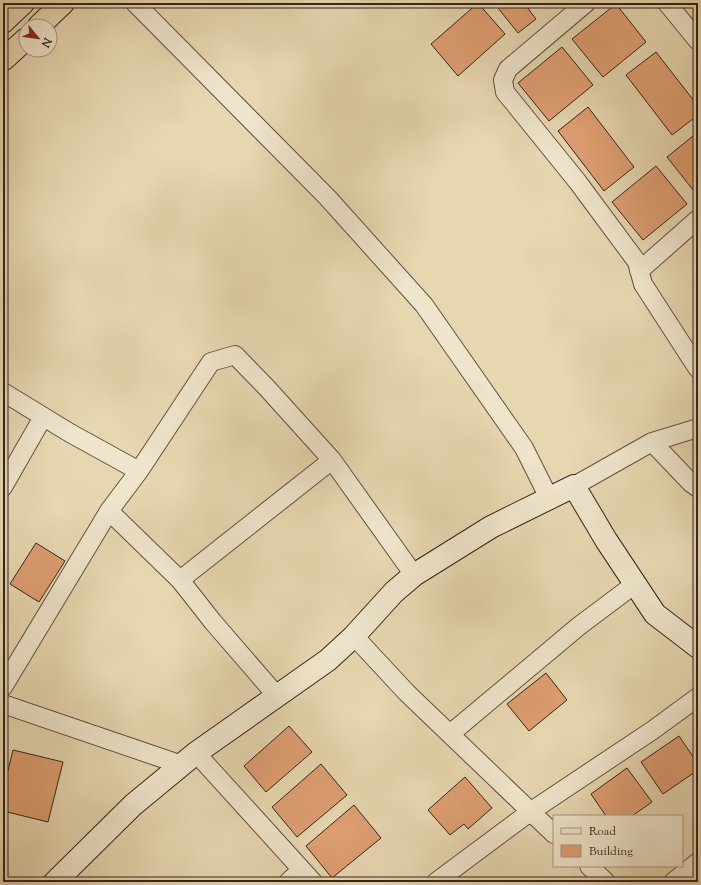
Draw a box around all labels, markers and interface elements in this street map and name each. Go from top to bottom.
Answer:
north arrow [18,18,58,58]
text: N [37,34,55,50]
legend [553,815,683,867]
text: Road [589,823,616,841]
text: Building [589,843,633,861]

